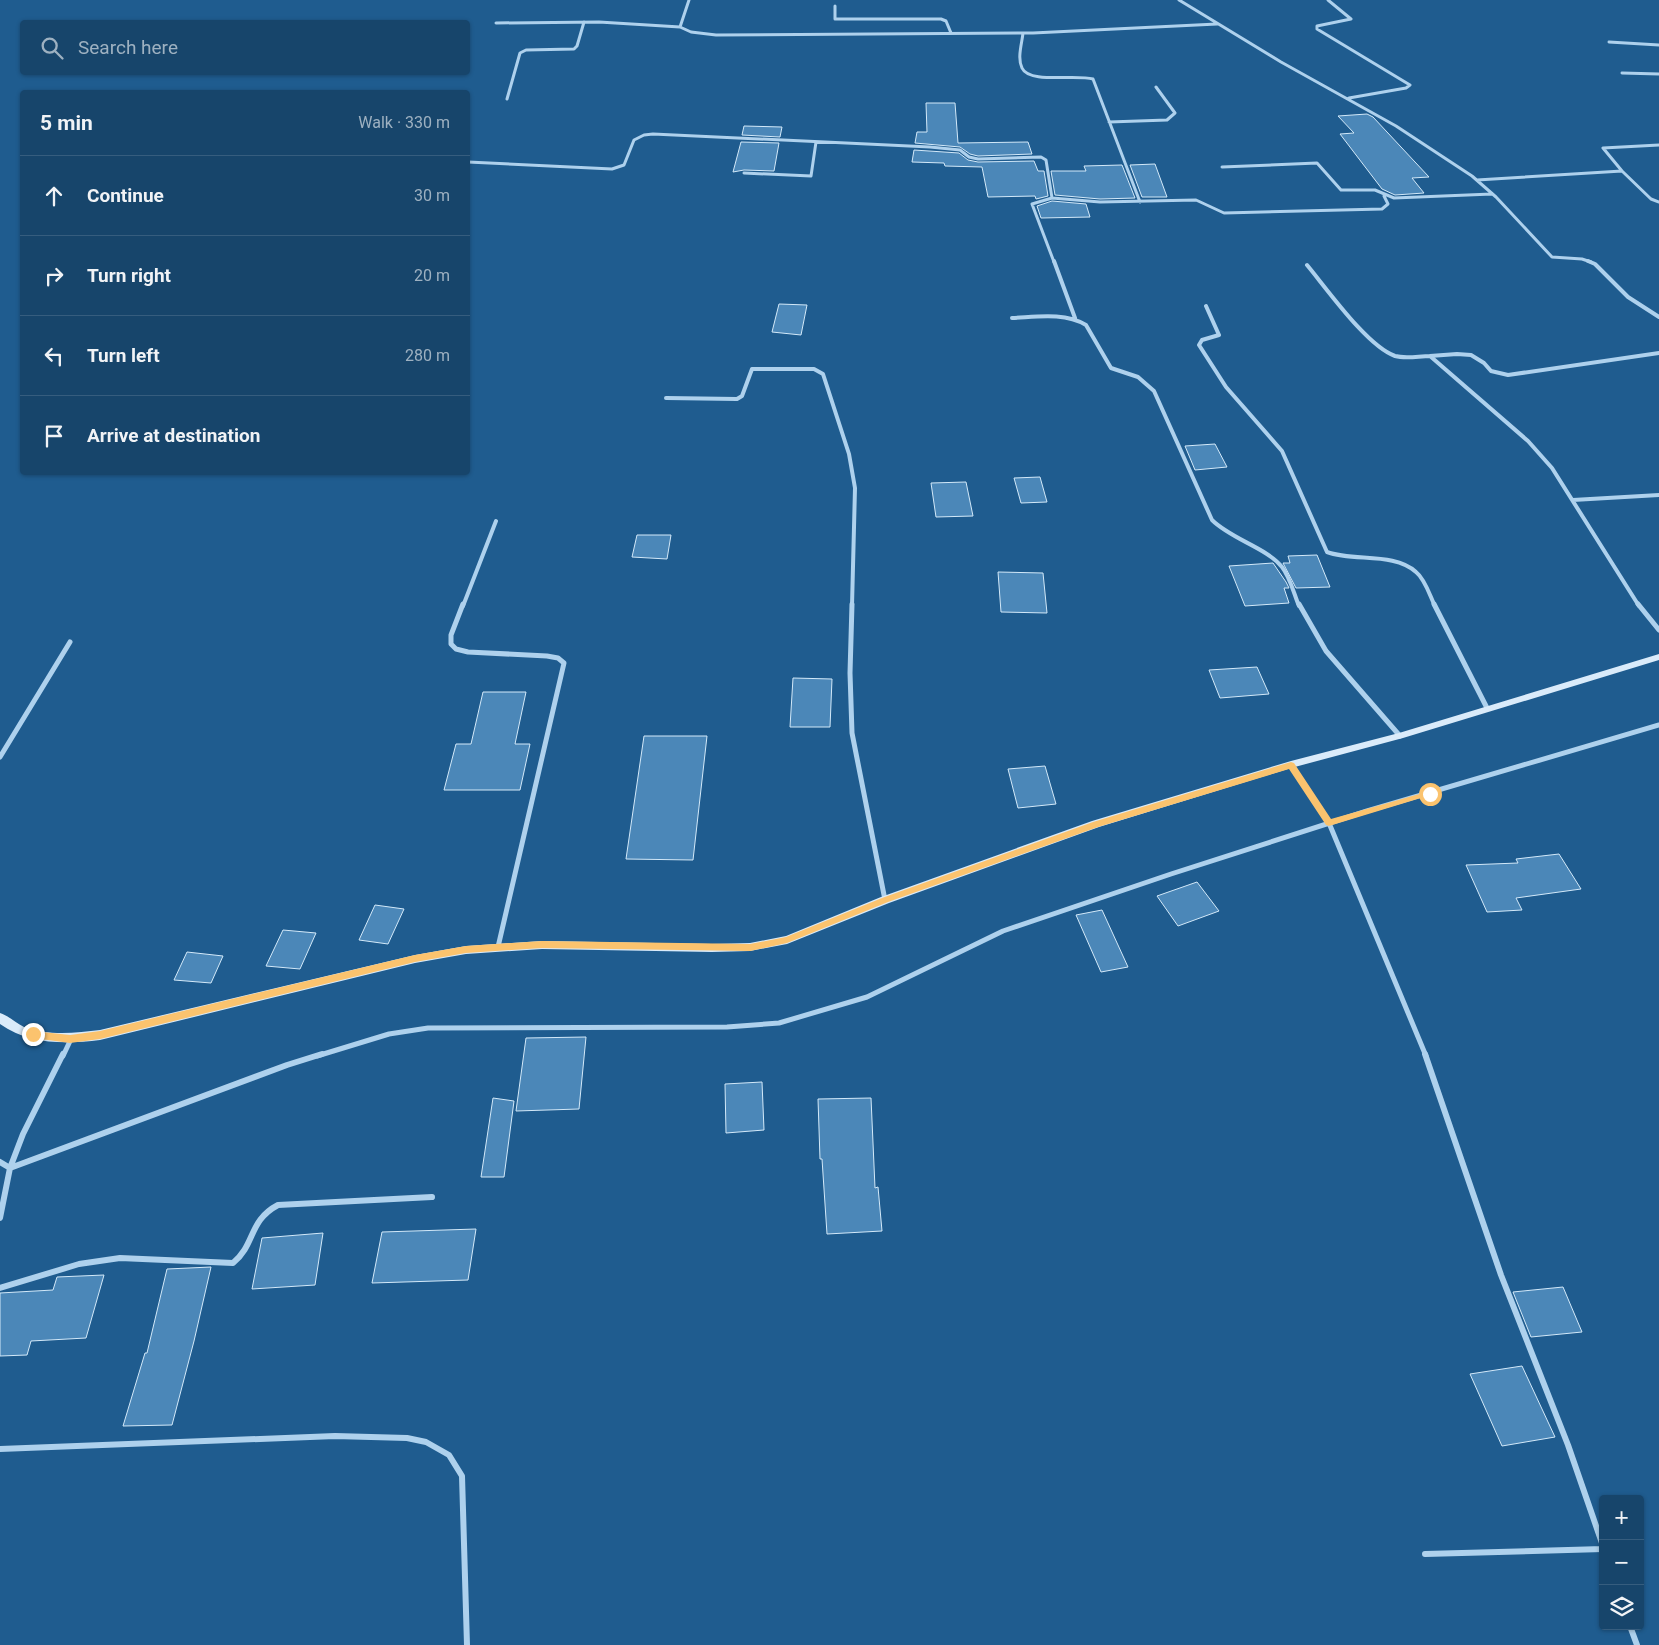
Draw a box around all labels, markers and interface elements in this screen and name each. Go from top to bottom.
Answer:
search box [20,20,470,75]
icon: search [38,34,66,62]
text: Search here [78,36,178,59]
text: 5 min [40,111,93,135]
text: Walk · 330 m [358,113,450,132]
icon: ahead [40,182,68,210]
text: Continue [87,184,164,207]
text: 30 m [414,186,450,205]
icon: right [40,262,68,290]
text: Turn right [87,264,171,287]
text: 20 m [414,266,450,285]
icon: left [40,342,68,370]
text: Turn left [87,344,160,367]
text: 280 m [405,346,450,365]
icon: arrive [40,422,68,450]
text: Arrive at destination [87,424,260,447]
route start [1419,783,1442,806]
route end [22,1023,45,1046]
map controls [1599,1495,1644,1630]
button: + [1599,1495,1644,1540]
button: − [1599,1540,1644,1585]
button: layers [1599,1585,1644,1630]

